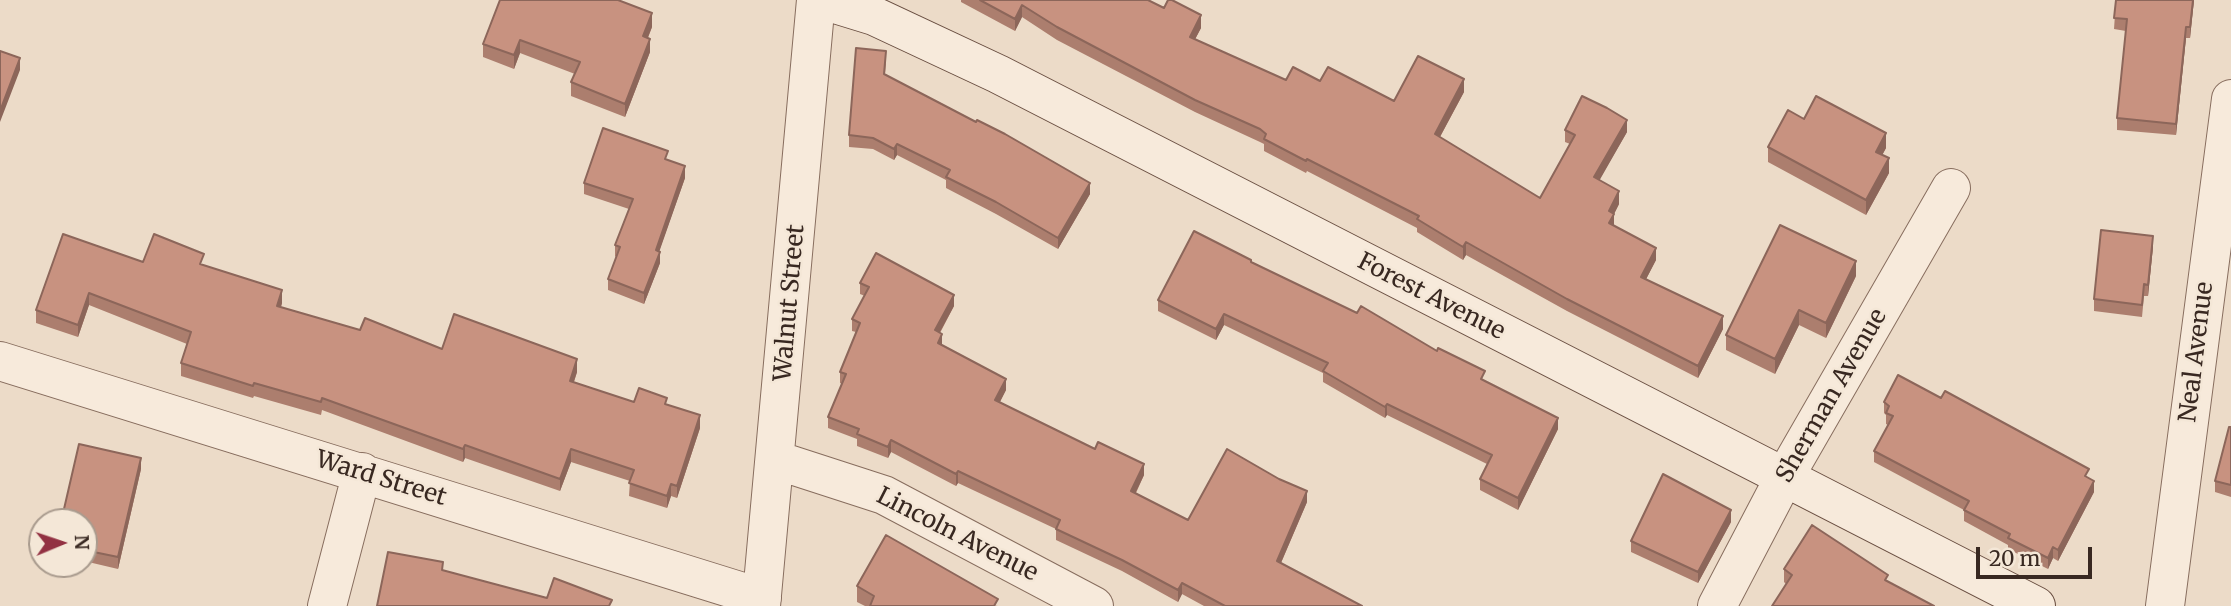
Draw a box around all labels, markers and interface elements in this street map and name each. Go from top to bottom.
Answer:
street label: Walnut Street [769,223,811,383]
street label: Forest Avenue [1352,247,1510,347]
street label: Neal Avenue [2174,280,2220,424]
street label: Sherman Avenue [1771,304,1893,488]
street label: Ward Street [312,446,450,512]
street label: Lincoln Avenue [871,482,1043,588]
north arrow [28,508,98,578]
scale bar [1979,532,2094,576]
text: N [70,534,94,550]
text: 20 m [1989,545,2040,572]

